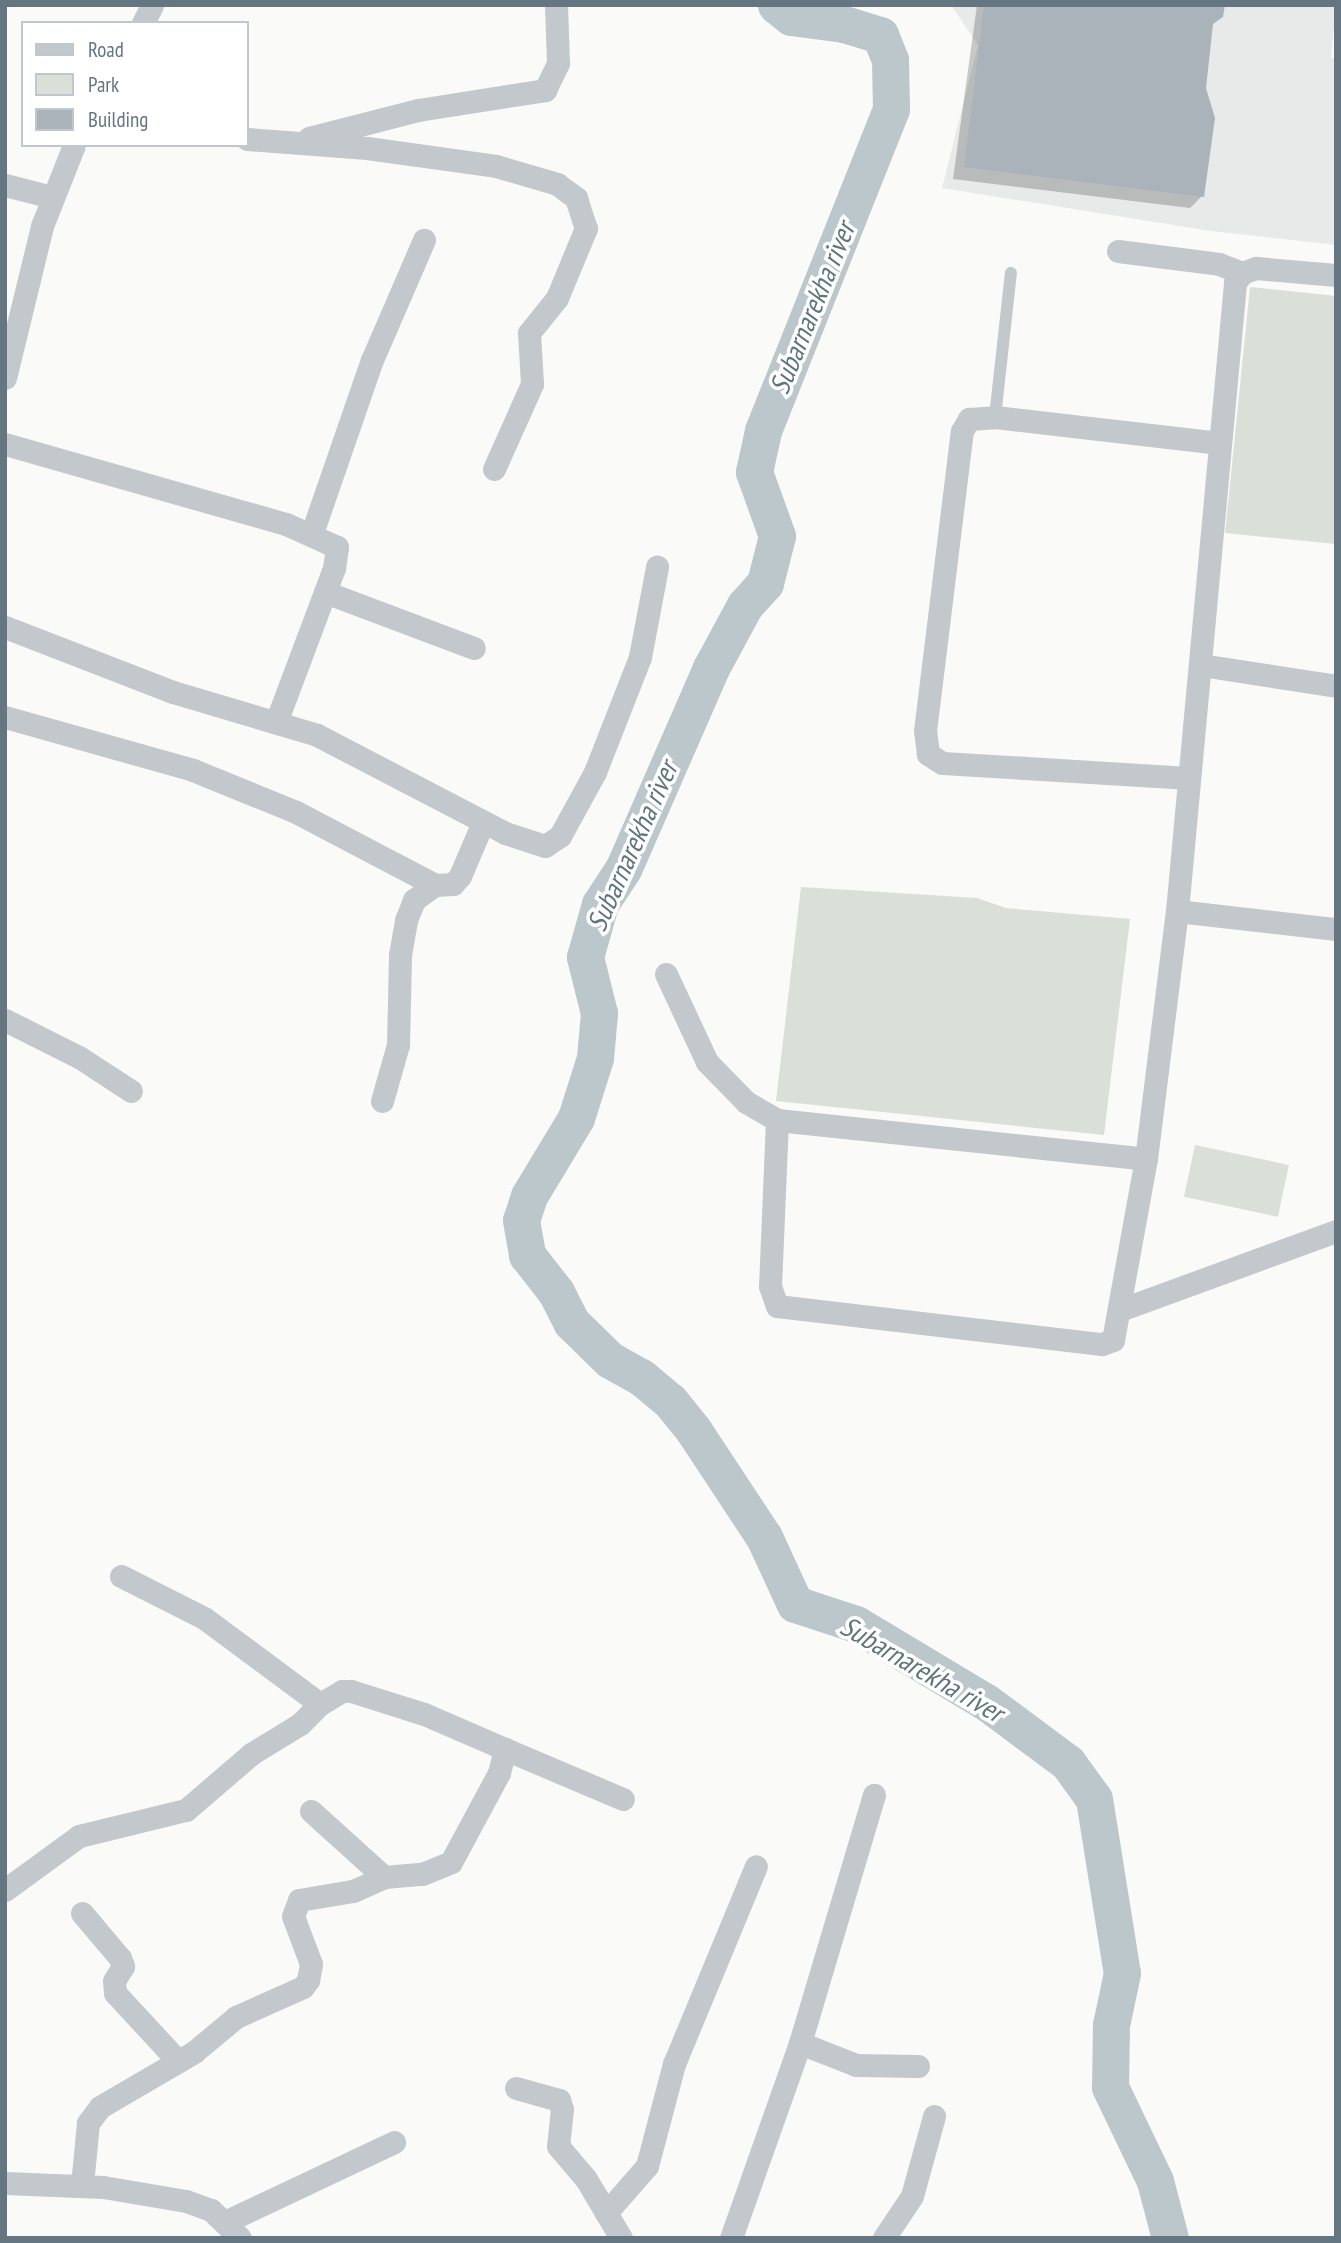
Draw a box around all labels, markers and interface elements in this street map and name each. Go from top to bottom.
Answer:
legend [21,21,248,147]
text: Road [88,36,124,63]
text: Park [88,71,119,98]
text: Building [88,106,148,133]
water label: Subarnarekha river [762,217,862,399]
water label: Subarnarekha river [580,756,684,936]
water label: Subarnarekha river [835,1609,1009,1729]

